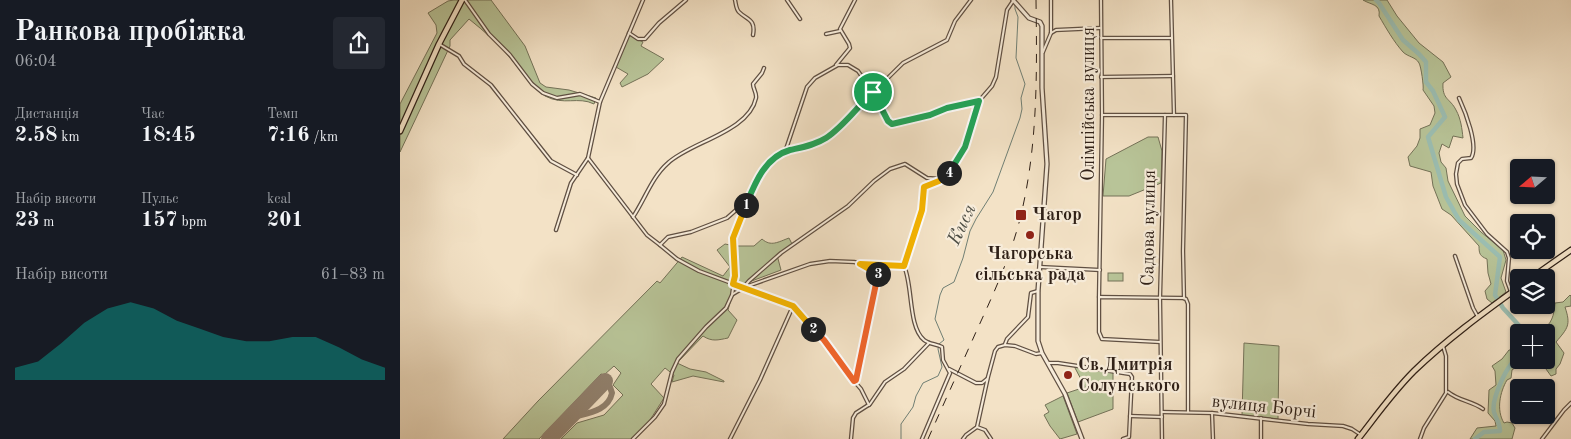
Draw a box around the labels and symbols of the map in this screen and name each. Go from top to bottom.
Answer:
street label: Олімпійська вулиця [1080,27,1098,181]
pin [852,71,894,113]
north arrow [1510,159,1555,204]
pin: 4 [936,160,962,186]
street label: Садова вулиця [1139,170,1159,286]
pin: 1 [734,192,758,218]
water label: Кися [945,202,981,249]
place label: Чагор [1032,206,1082,224]
marker: Чагор [1014,208,1028,222]
marker: Чагорська сільська рада [1024,229,1036,241]
place label: Чагорська сільська рада [975,245,1085,284]
pin: 3 [866,262,890,286]
pin: 2 [800,316,826,342]
place label: Св.Дмитрія Солунського [1078,356,1180,395]
marker: Св.Дмитрія Солунського [1062,369,1074,381]
street label: вулиця Борчі [1211,393,1317,421]

